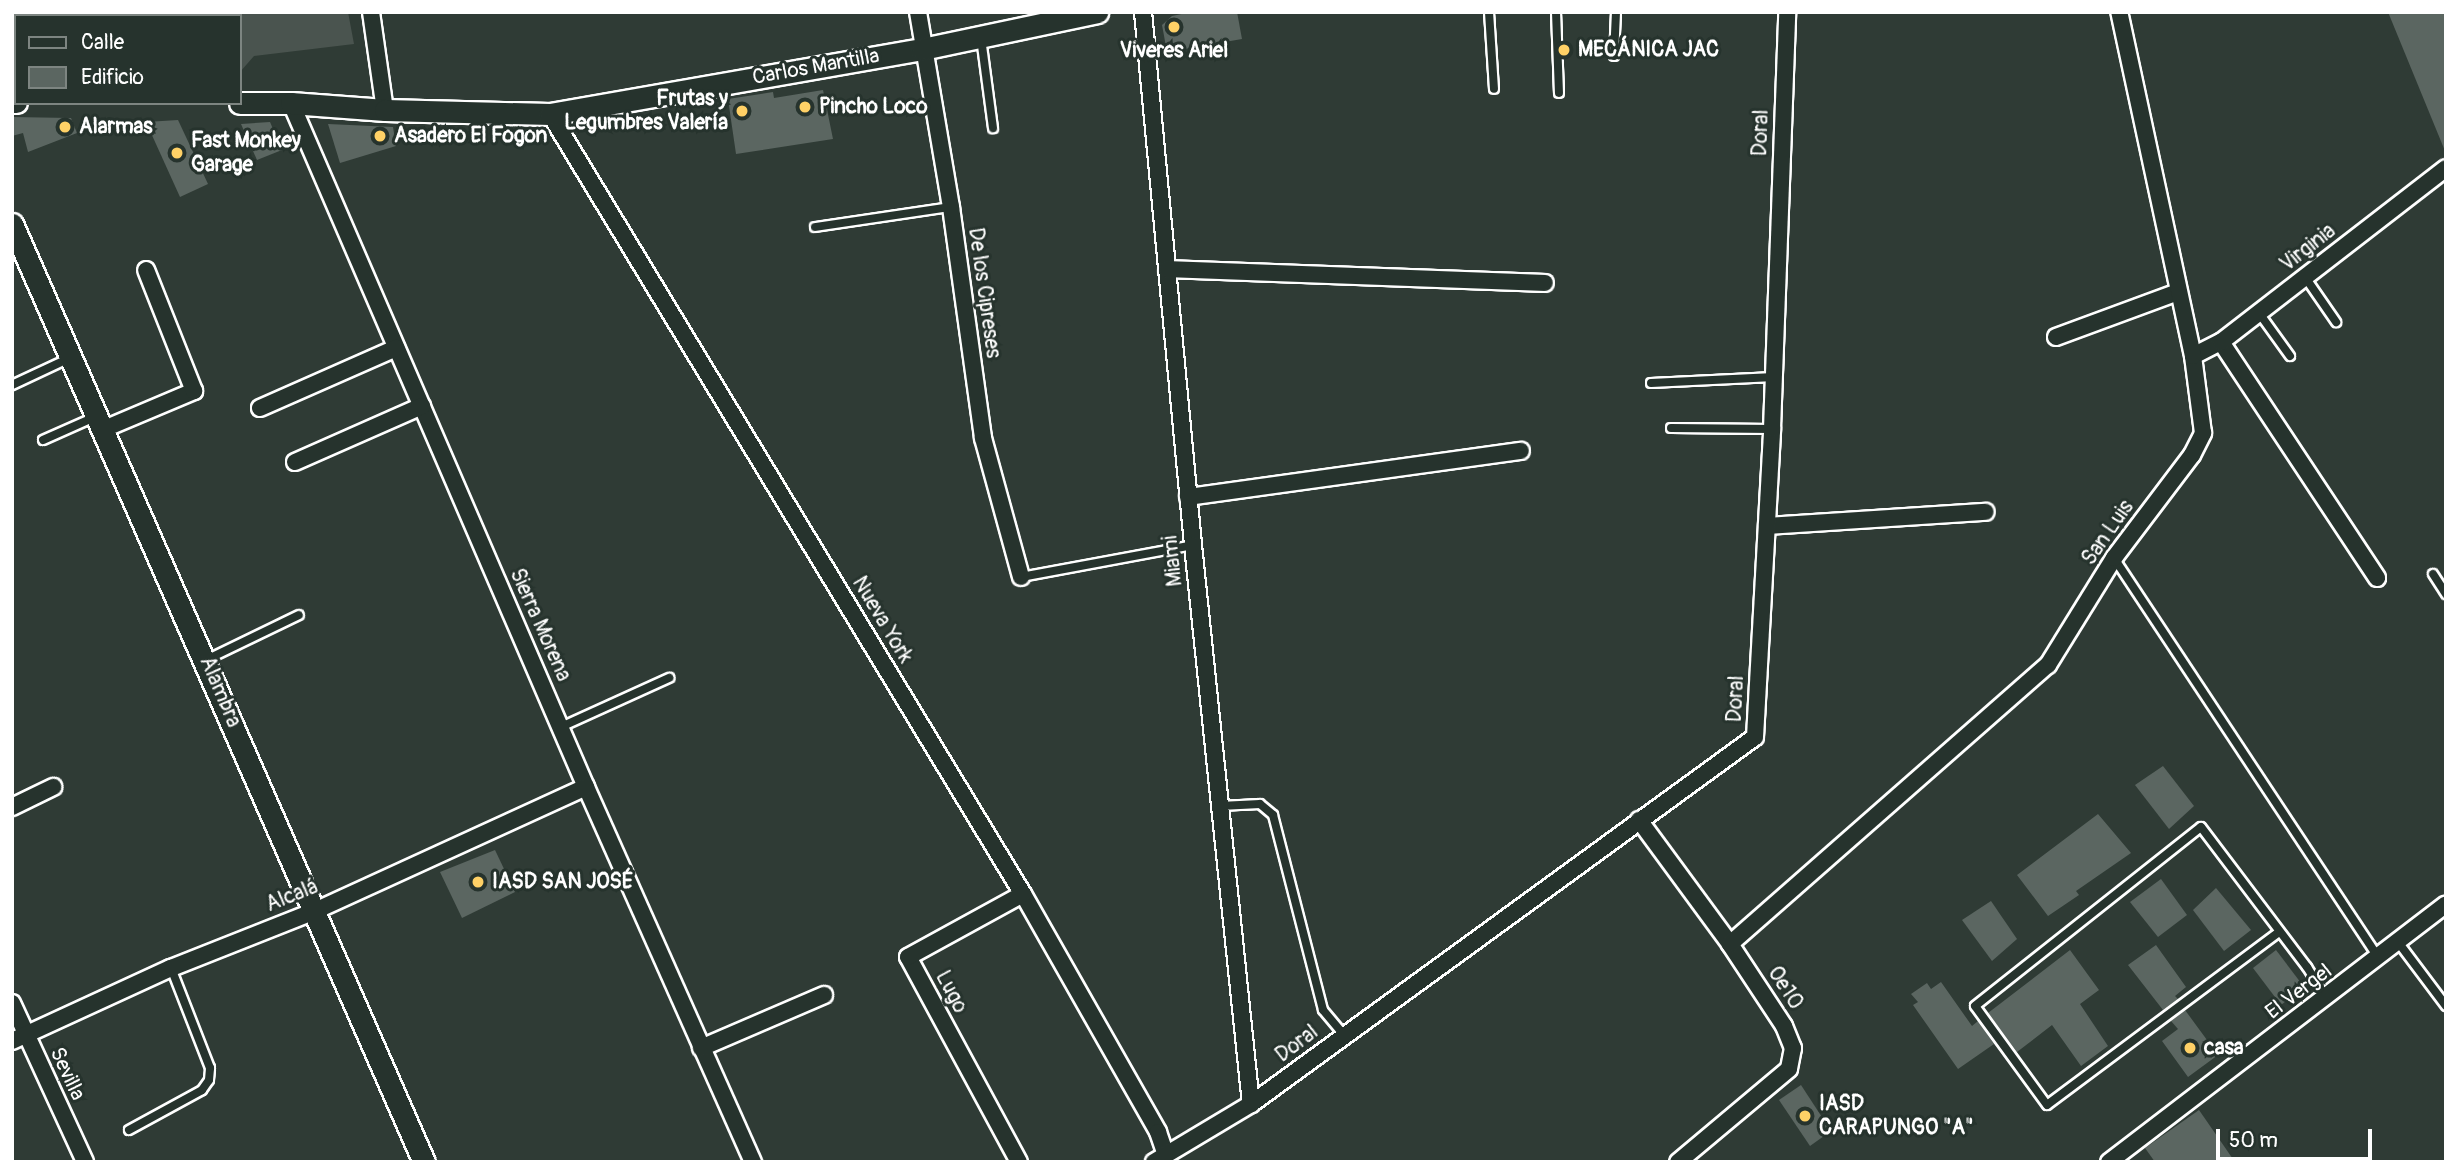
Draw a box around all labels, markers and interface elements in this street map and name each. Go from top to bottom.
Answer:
legend [14,14,242,105]
marker: Viveres Ariel [1166,19,1182,35]
text: Calle [81,29,124,56]
place label: MECÁNICA JAC [1578,37,1719,63]
place label: Viveres Ariel [1120,38,1228,64]
marker: MECÁNICA JAC [1556,42,1572,58]
street label: Carlos Mantilla [751,43,881,91]
text: Edificio [81,64,144,91]
place label: Frutas y Legumbres Valería [564,86,728,136]
place label: Pincho Loco [819,94,927,120]
marker: Pincho Loco [797,99,813,115]
marker: Frutas y Legumbres Valería [734,103,750,119]
street label: Doral [1748,109,1774,157]
place label: Alarmas [79,114,153,140]
marker: Alarmas [57,119,73,135]
place label: Asadero El Fogon [394,123,547,149]
place label: Fast Monkey Garage [191,128,301,178]
marker: Asadero El Fogon [372,128,388,144]
marker: Fast Monkey Garage [169,145,185,161]
street label: Virginia [2275,219,2341,277]
street label: De los Cipreses [962,226,1006,360]
street label: San Luis [2077,496,2139,570]
street label: Miami [1158,534,1188,588]
street label: Sierra Morena [504,565,576,685]
street label: Nueva York [846,572,918,668]
street label: Alambra [194,653,246,731]
street label: Doral [1722,675,1750,723]
place label: IASD SAN JOSÉ [492,869,634,895]
street label: Alcalá [262,874,322,918]
marker: IASD SAN JOSÉ [470,874,486,890]
street label: El Vergel [2261,959,2337,1025]
street label: Oe10 [1762,962,1808,1014]
street label: Lugo [929,967,973,1017]
street label: Doral [1271,1020,1323,1068]
place label: casa [2204,1035,2244,1061]
marker: casa [2182,1040,2198,1056]
street label: Sevilla [44,1044,90,1104]
place label: IASD CARAPUNGO "A" [1819,1091,1974,1141]
marker: IASD CARAPUNGO "A" [1797,1108,1813,1124]
scale bar [2220,1114,2376,1158]
text: 50 m [2229,1127,2278,1154]

